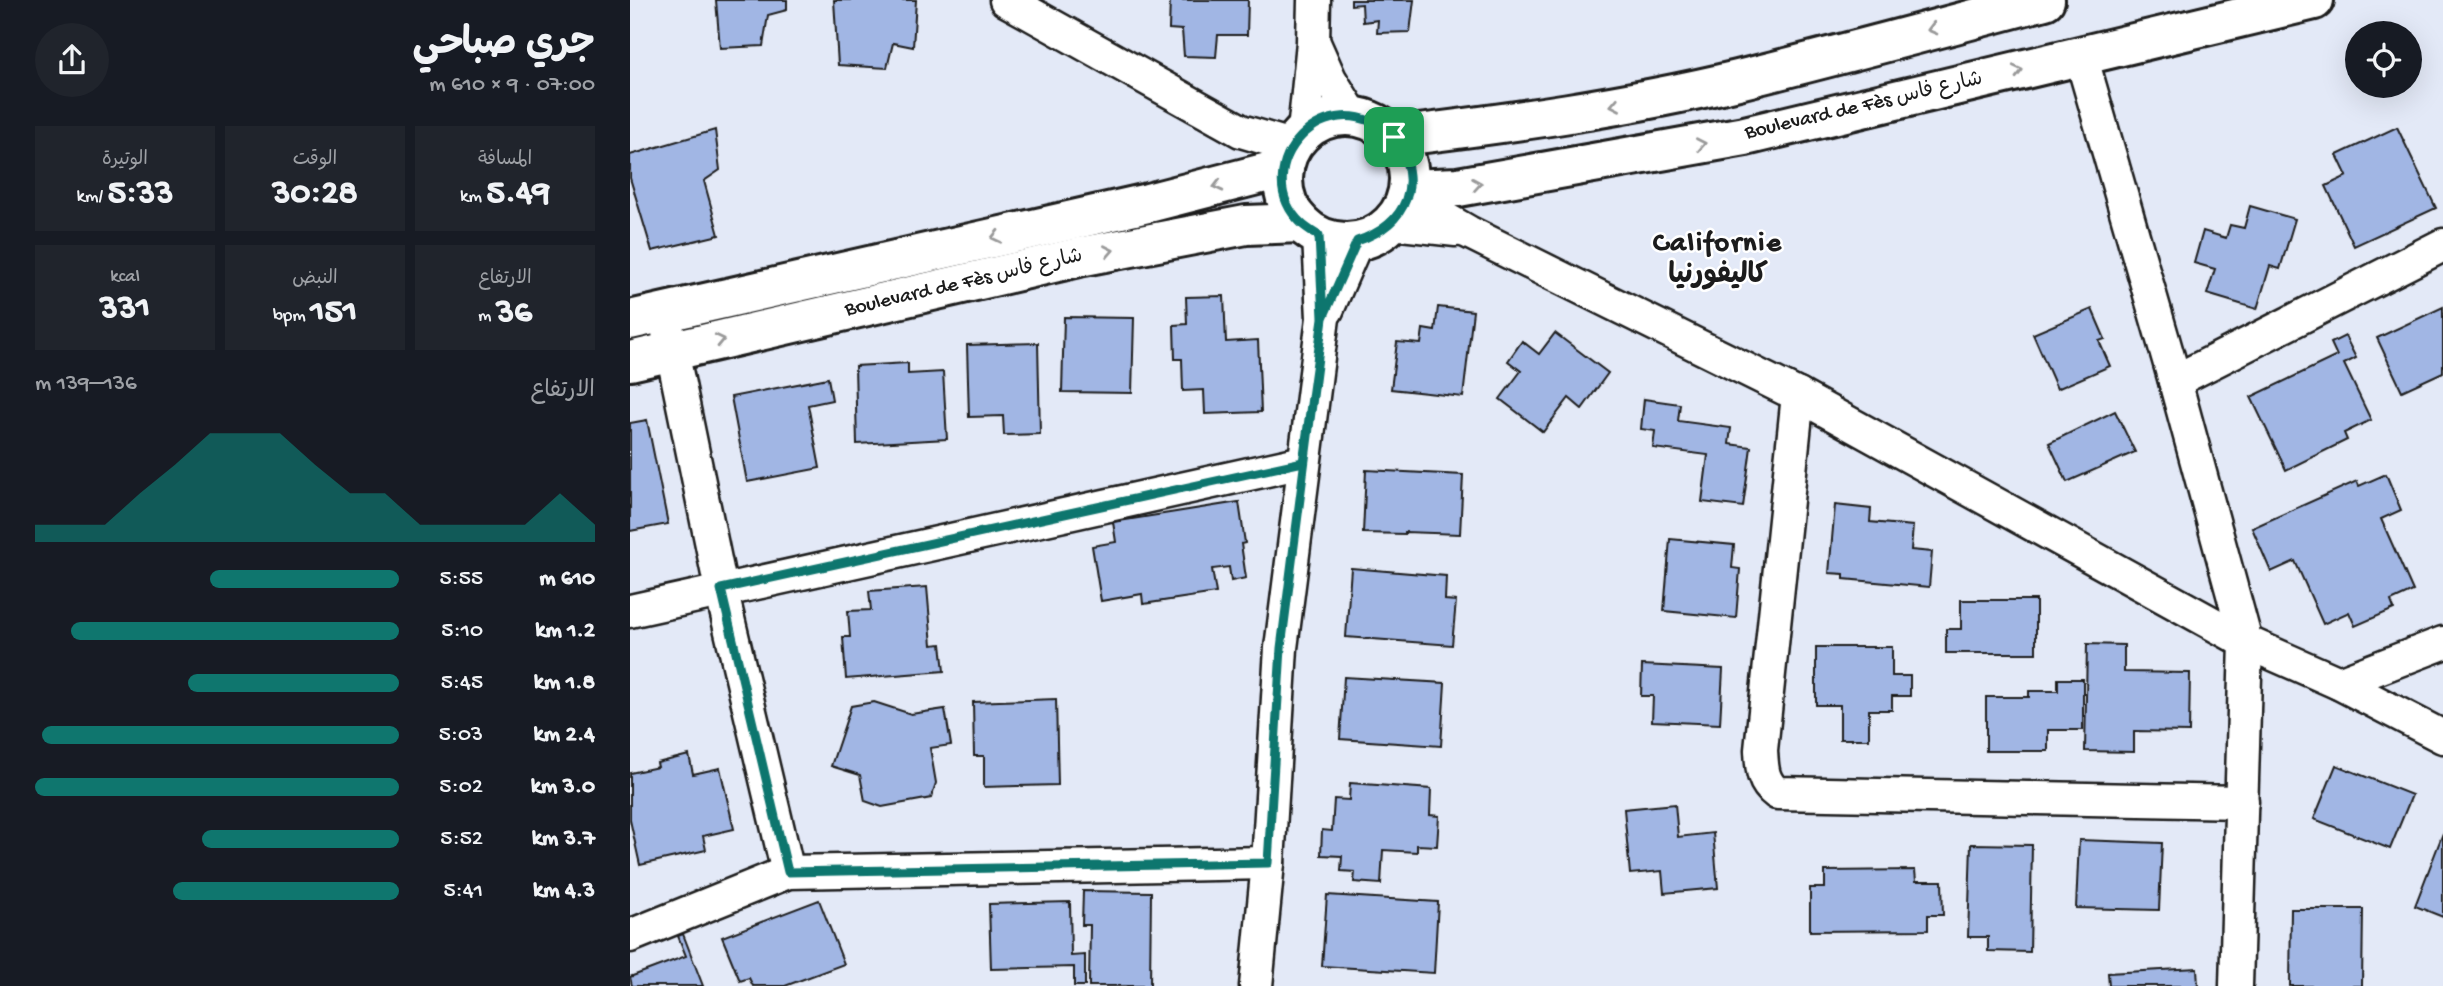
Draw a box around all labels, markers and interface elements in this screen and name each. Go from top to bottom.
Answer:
one-way arrow [1926,21,1938,35]
map controls [2345,21,2422,98]
button: locate [2345,21,2422,98]
button: share [35,23,109,97]
text: جري صباحي [413,24,595,68]
one-way arrow [2012,64,2024,79]
street label: Boulevard de Fès شارع فاس [1742,67,1985,147]
text: 07:00 · 9 × 610 m [429,72,595,99]
one-way arrow [1609,96,1621,111]
pin [1364,107,1424,167]
icon: arrive [1375,118,1413,156]
one-way arrow [1695,138,1707,153]
text: الوتيرة [102,149,148,172]
text: الوقت [293,149,337,172]
text: المسافة [478,149,532,172]
text: 5:33 [108,174,173,215]
text: 30:28 [272,174,358,215]
text: 5.49 [486,174,550,215]
one-way arrow [1212,177,1224,192]
one-way arrow [1471,177,1483,192]
text: /km [77,186,108,209]
text: km [460,186,486,209]
one-way arrow [990,228,1002,243]
district label: Californie كاليفورنيا [1653,228,1783,293]
street label: Boulevard de Fès شارع فاس [842,244,1085,324]
one-way arrow [1103,245,1115,260]
text: kcal [110,266,140,289]
text: النبض [292,268,338,291]
text: الارتفاع [478,268,532,291]
text: 331 [100,289,150,330]
text: 151 [310,293,357,334]
text: 36 [496,293,532,334]
text: bpm [273,305,310,328]
text: m [478,305,496,328]
one-way arrow [714,333,726,348]
text: 136–139 m [35,371,137,398]
text: الارتفاع [531,378,595,405]
text: 5:55 [439,566,483,593]
text: 610 m [539,566,595,593]
text: 5:10 [441,618,483,645]
text: 1.2 km [535,618,595,645]
text: 5:45 [441,670,483,697]
text: 1.8 km [534,670,595,697]
text: 5:03 [439,722,483,749]
text: 2.4 km [534,722,595,749]
text: 5:02 [439,774,483,801]
text: 3.0 km [531,774,595,801]
text: 5:52 [440,826,483,853]
text: 3.7 km [532,826,595,853]
text: 5:41 [444,878,483,905]
text: 4.3 km [533,878,595,905]

